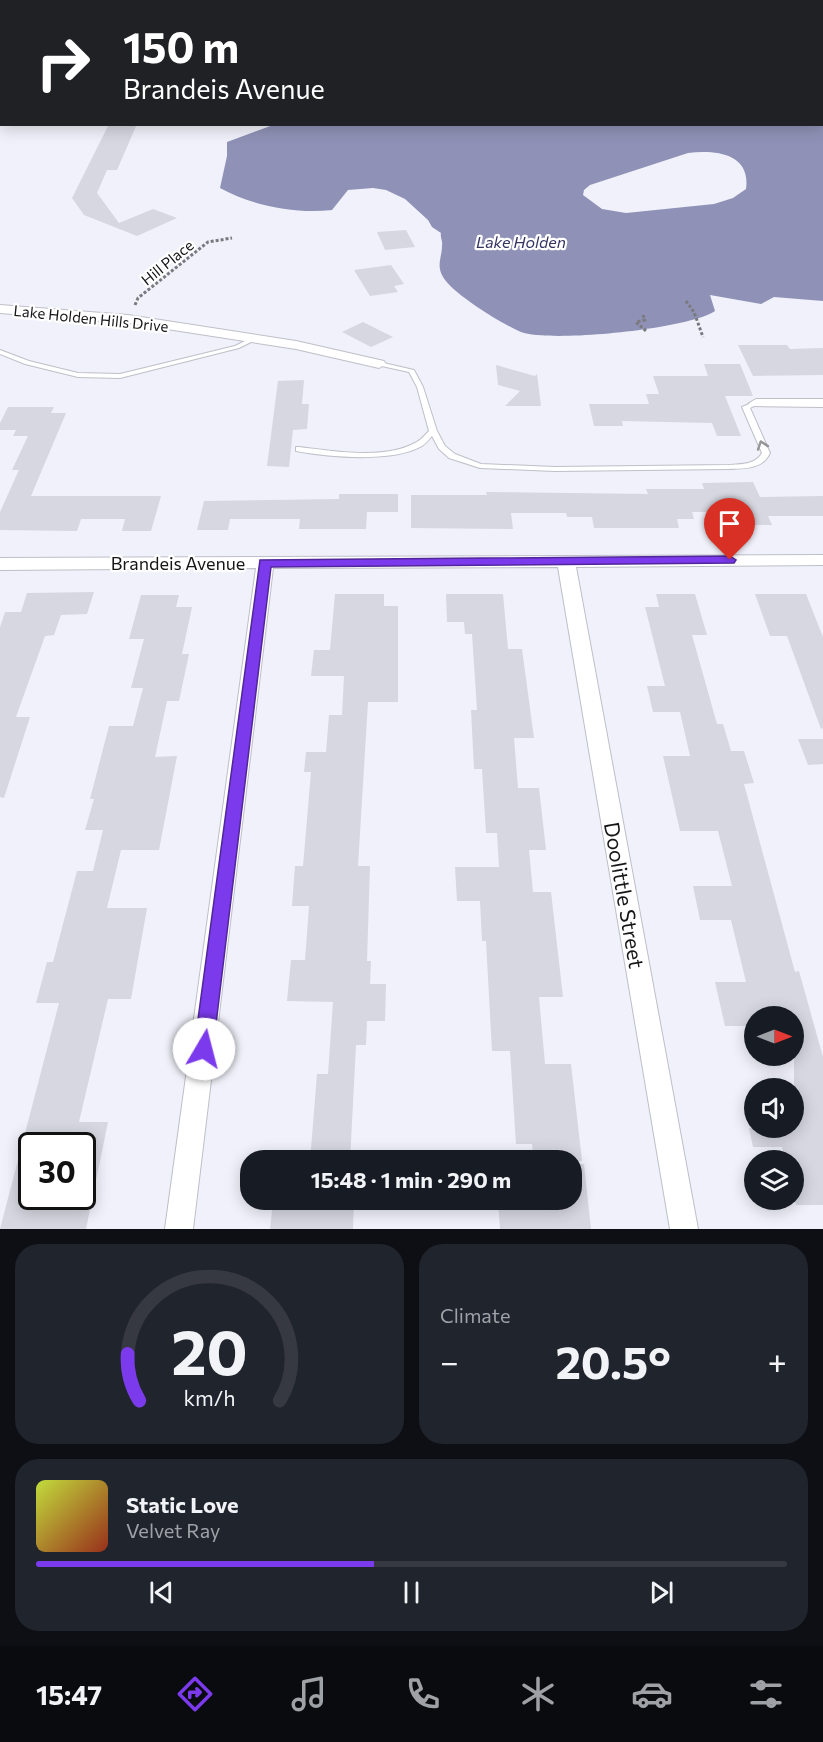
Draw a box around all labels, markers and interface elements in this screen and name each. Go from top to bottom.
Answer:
text: 150 m [123,20,239,72]
icon: right [24,24,102,102]
text: Brandeis Avenue [123,72,325,105]
water label: Lake Holden [476,232,566,251]
street label: Hill Place [137,235,197,289]
street label: Lake Holden Hills Drive [13,301,169,335]
one-way arrow [756,440,769,451]
pin [704,498,755,560]
icon: arrive [713,507,746,540]
street label: Brandeis Avenue [111,552,245,574]
street label: Doolittle Street [600,820,650,970]
north arrow [744,1006,804,1066]
map controls [744,1006,804,1210]
position arrow [172,1017,236,1081]
button: sound [744,1078,804,1138]
speed limit sign: 30 [18,1132,96,1210]
button: layers [744,1150,804,1210]
text: 15:48 · 1 min · 290 m [311,1166,511,1193]
text: Climate [440,1303,510,1327]
text: 20 [171,1312,248,1388]
text: 20.5° [555,1333,671,1388]
text: − [440,1340,459,1381]
text: + [768,1340,787,1381]
text: km/h [183,1384,236,1410]
text: Static Love [126,1491,239,1518]
text: Velvet Ray [126,1518,220,1542]
icon: previous [145,1576,178,1609]
icon: pause [395,1576,428,1609]
icon: next [645,1576,678,1609]
icon: directions [174,1673,216,1715]
icon: music [288,1673,330,1715]
icon: phone [402,1673,444,1715]
icon: climate [517,1673,559,1715]
icon: car [631,1673,673,1715]
icon: filters [745,1673,787,1715]
text: 15:47 [36,1678,102,1711]

